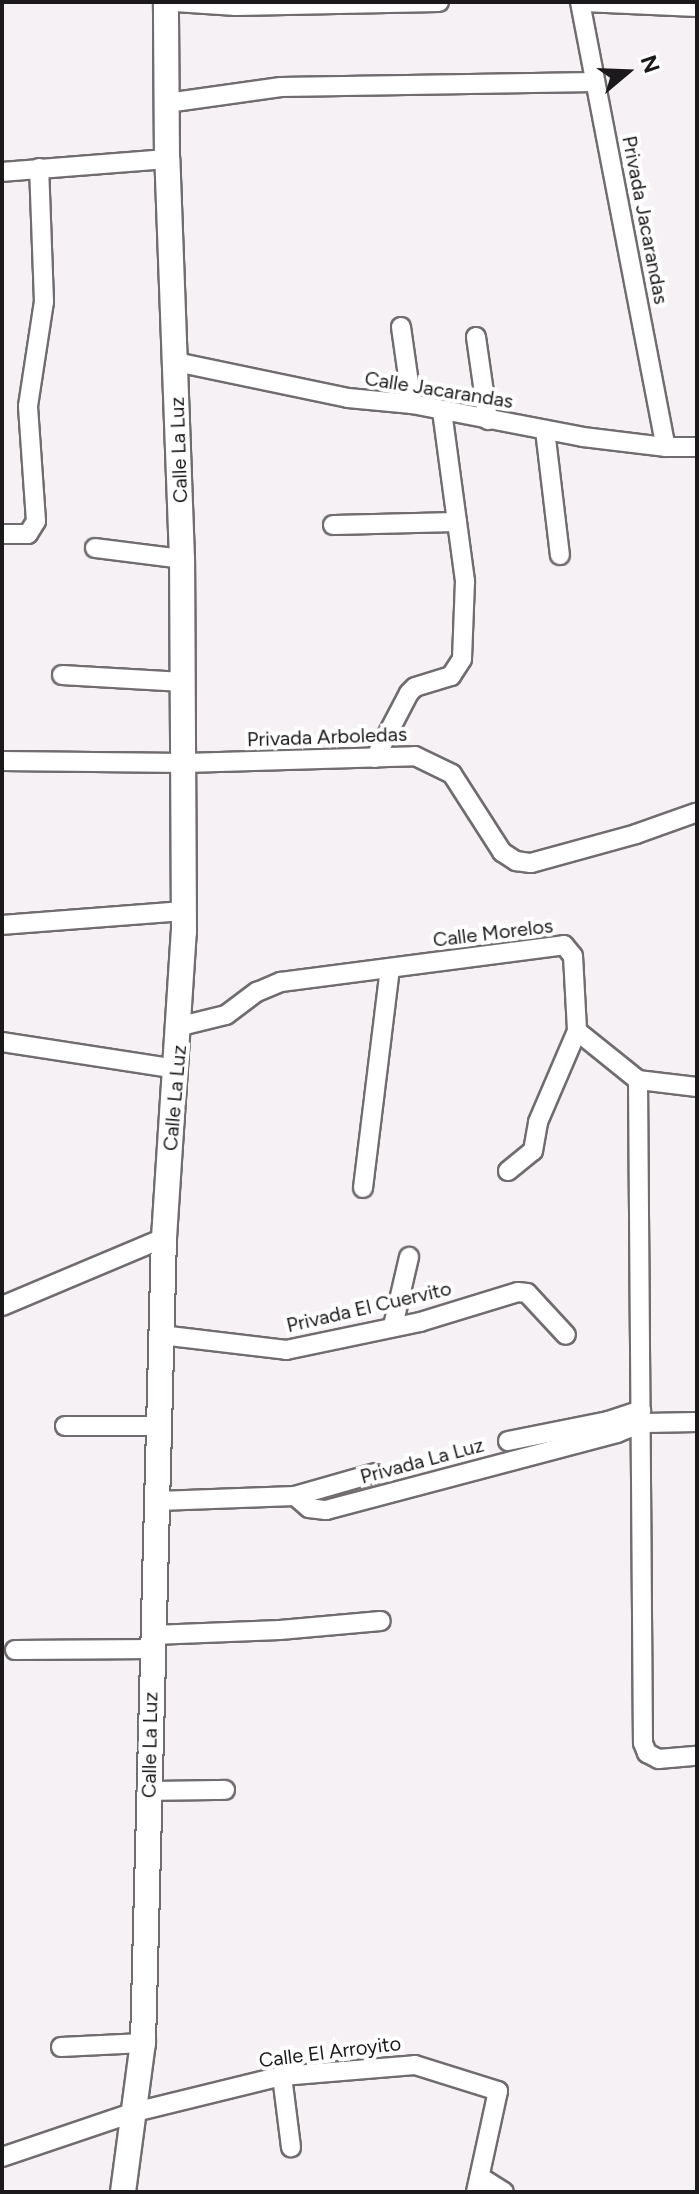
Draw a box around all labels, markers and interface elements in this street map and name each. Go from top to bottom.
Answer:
north arrow [587,32,667,112]
text: N [635,52,666,76]
street label: Privada Jacarandas [617,134,673,306]
street label: Calle Jacarandas [363,366,515,414]
street label: Calle La Luz [165,397,193,503]
street label: Privada Arboledas [246,722,408,752]
street label: Calle Morelos [432,914,554,952]
street label: Calle La Luz [158,1044,192,1152]
street label: Privada El Cuervito [284,1276,454,1338]
street label: Privada La Luz [358,1433,486,1489]
street label: Calle La Luz [137,1692,163,1798]
street label: Calle El Arroyito [258,2031,402,2073]

